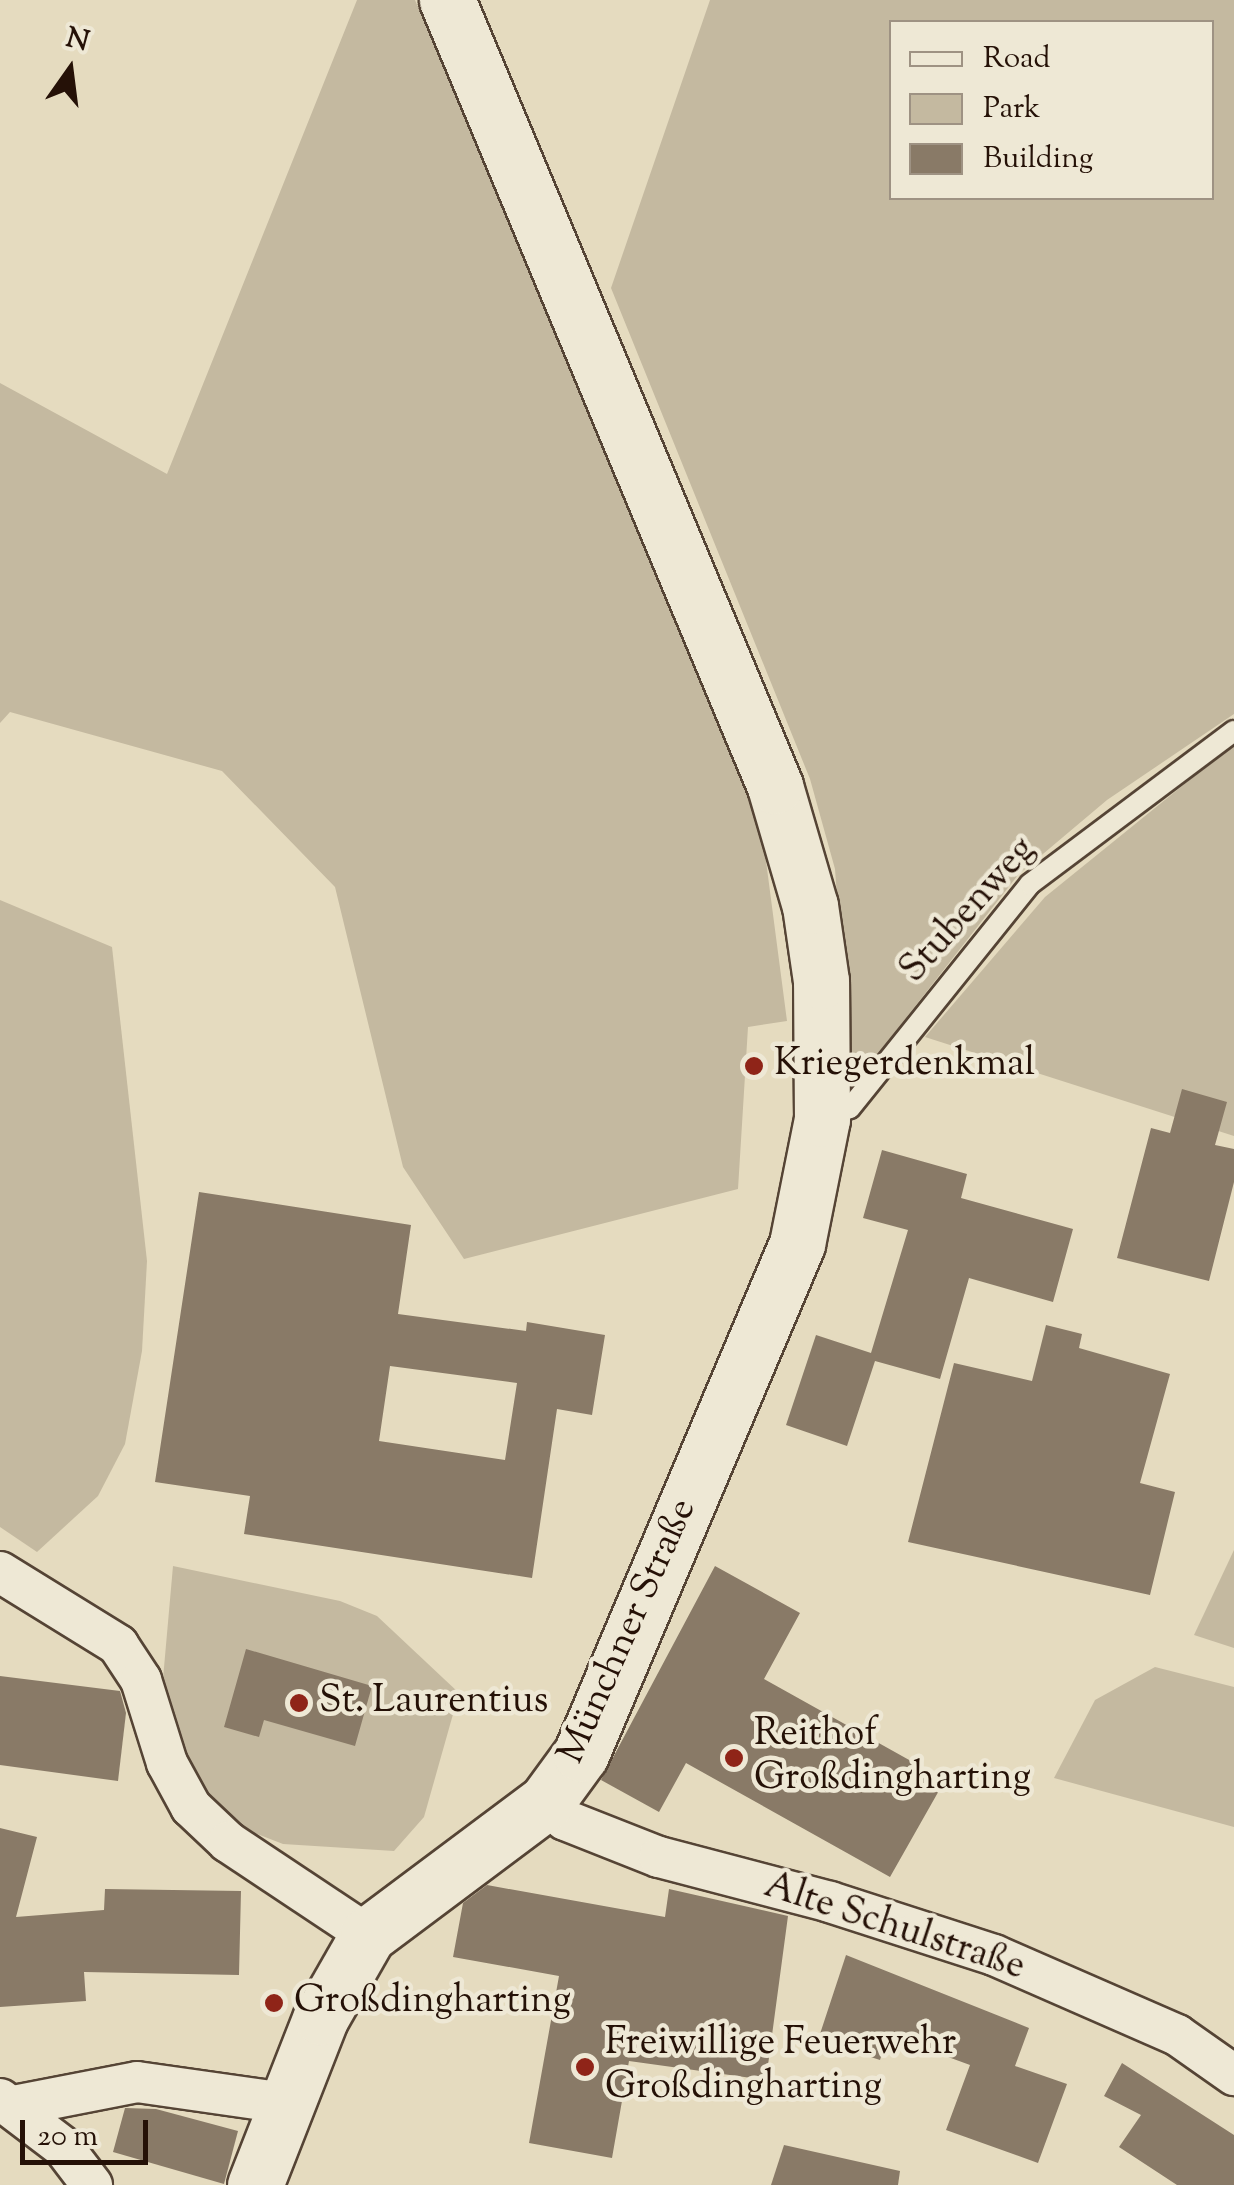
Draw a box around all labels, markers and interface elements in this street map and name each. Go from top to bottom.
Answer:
text: N [62,19,93,63]
north arrow [20,20,120,120]
legend [889,20,1214,200]
text: Road [983,38,1050,81]
text: Park [983,88,1040,131]
text: Building [983,138,1093,181]
street label: Stubenweg [892,829,1046,993]
place label: Kriegerdenkmal [774,1043,1035,1089]
marker: Kriegerdenkmal [743,1055,765,1077]
street label: Münchner Straße [550,1493,708,1771]
place label: St. Laurentius [319,1680,549,1726]
marker: St. Laurentius [288,1692,310,1714]
place label: Reithof Großdingharting [754,1713,1031,1802]
marker: Reithof Großdingharting [723,1747,745,1769]
street label: Alte Schulstraße [758,1864,1030,1992]
place label: Großdingharting [294,1980,571,2026]
marker: Großdingharting [263,1992,285,2014]
place label: Freiwillige Feuerwehr Großdingharting [605,2022,956,2112]
marker: Freiwillige Feuerwehr Großdingharting [574,2056,596,2078]
scale bar [25,2100,152,2162]
text: 20 m [37,2116,98,2159]

